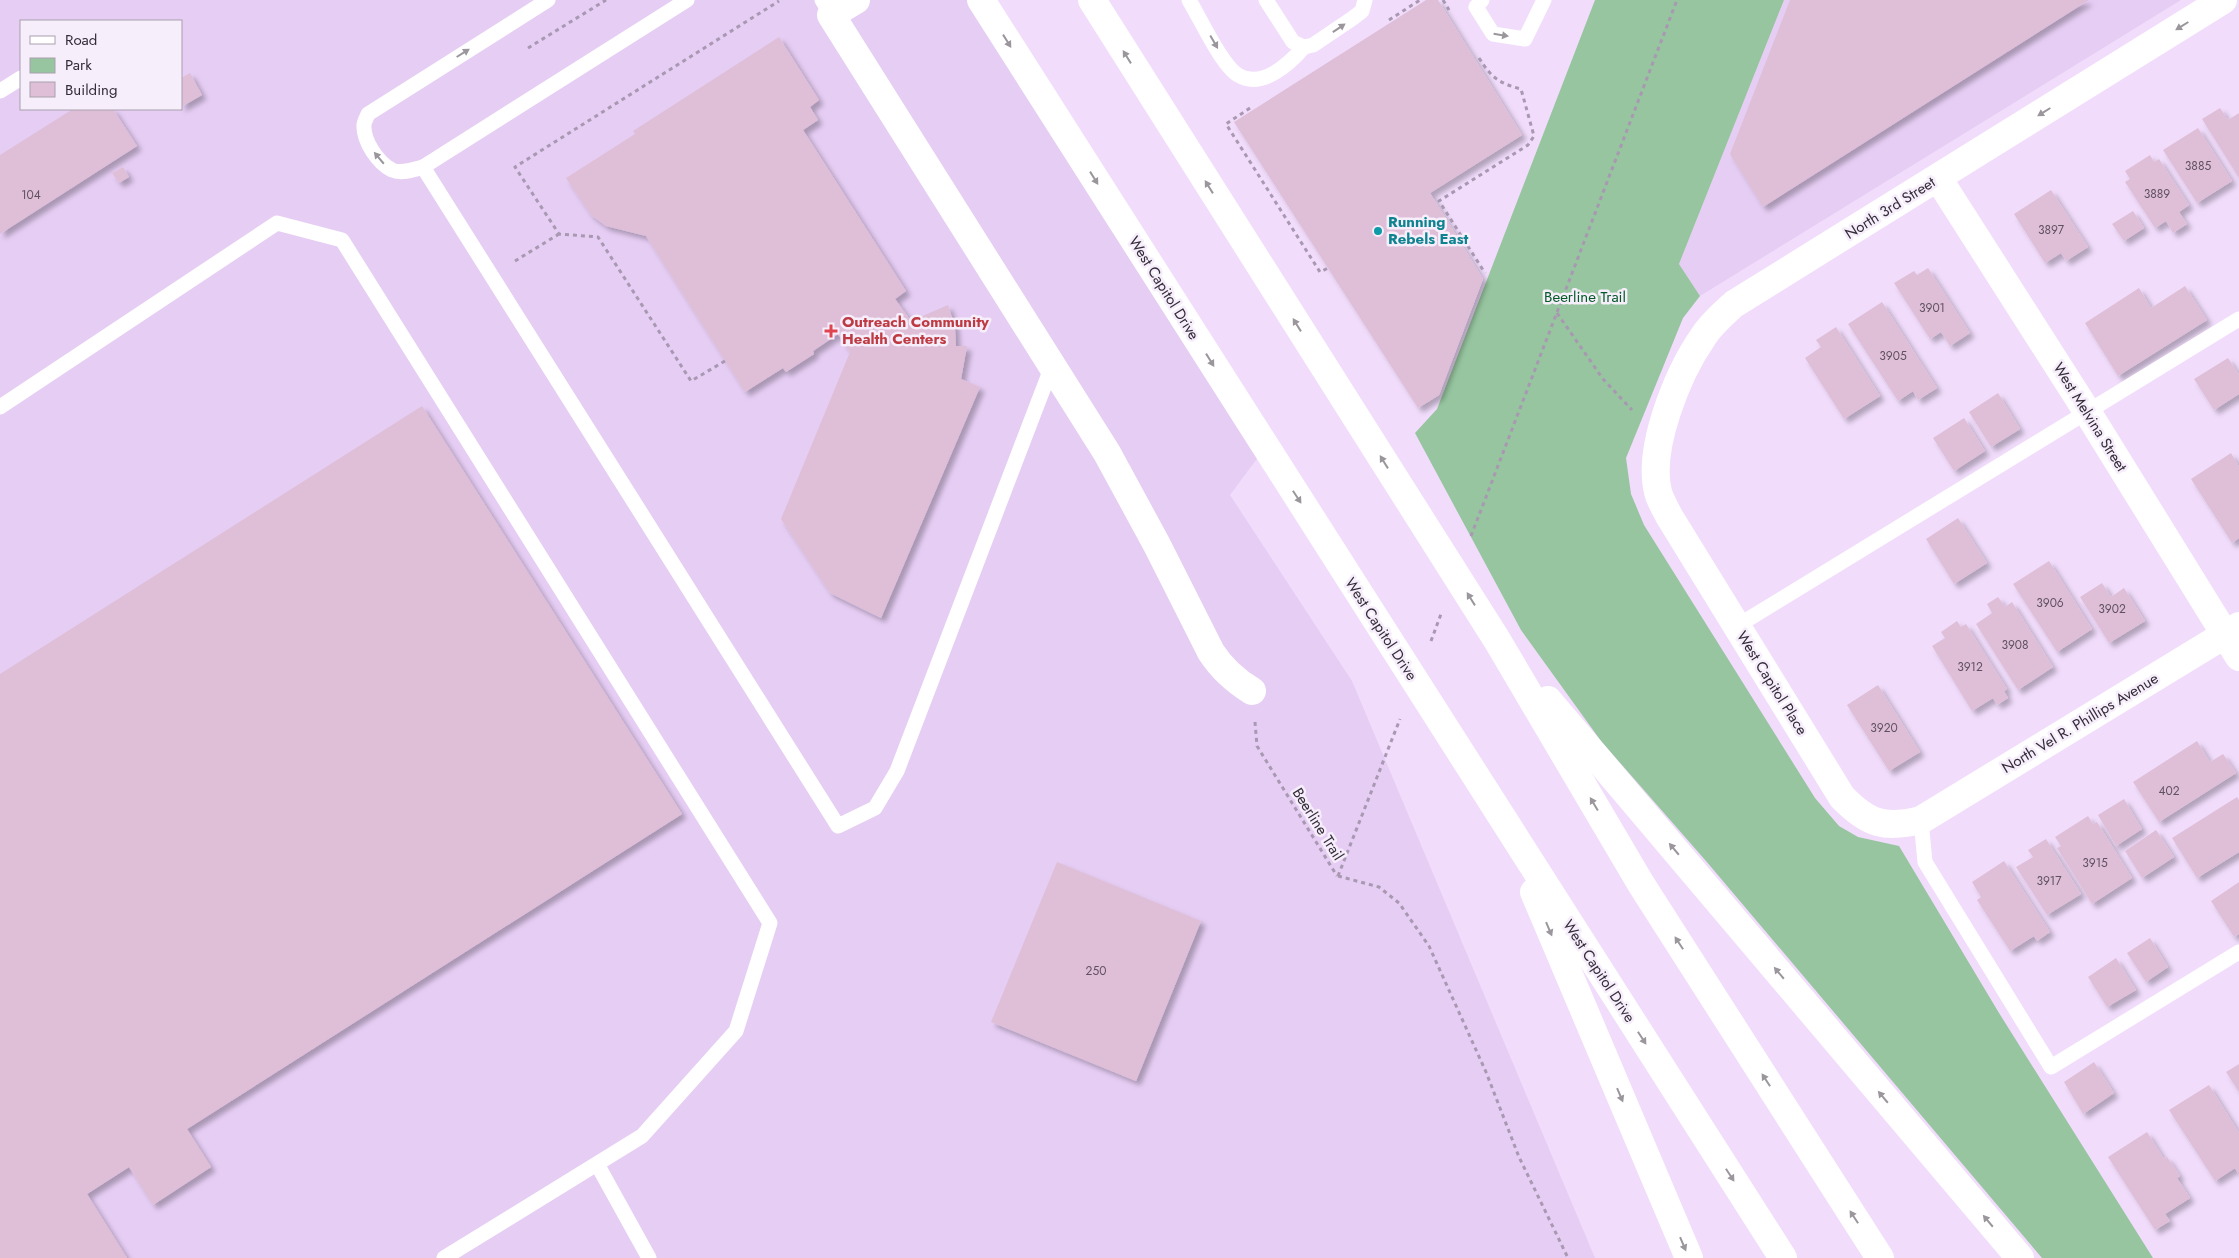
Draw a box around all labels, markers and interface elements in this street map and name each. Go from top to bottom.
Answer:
legend [20,20,182,110]
one-way arrow [2175,21,2188,30]
one-way arrow [1332,23,1345,33]
text: Road [65,29,97,51]
one-way arrow [1494,31,1510,39]
one-way arrow [1002,35,1012,48]
one-way arrow [1210,35,1218,50]
one-way arrow [457,48,470,58]
one-way arrow [1123,51,1132,64]
text: Park [65,54,92,76]
text: Building [65,79,117,101]
one-way arrow [2037,107,2050,116]
one-way arrow [374,152,385,165]
house number: 3885 [2185,157,2211,175]
street label: North 3rd Street [1840,171,1940,245]
one-way arrow [1089,172,1099,185]
one-way arrow [1205,181,1214,194]
house number: 3889 [2144,185,2170,203]
house number: 104 [21,186,41,204]
place label: Running Rebels East [1388,211,1469,250]
house number: 3897 [2038,221,2065,239]
marker: Running Rebels East [1372,225,1384,237]
street label: West Capitol Drive [1123,232,1205,344]
park label: Beerline Trail [1544,286,1626,308]
house number: 3901 [1919,299,1945,317]
place label: Outreach Community Health Centers [842,311,989,350]
one-way arrow [1292,318,1301,331]
marker: Outreach Community Health Centers [824,324,838,338]
house number: 3905 [1879,347,1907,365]
one-way arrow [1205,353,1214,366]
street label: West Melvina Street [2048,358,2133,476]
one-way arrow [1379,455,1388,468]
one-way arrow [1292,490,1302,503]
street label: West Capitol Drive [1339,573,1423,685]
one-way arrow [1466,592,1476,605]
house number: 3906 [2036,594,2064,612]
house number: 3902 [2098,600,2126,618]
street label: West Capitol Place [1731,627,1813,740]
house number: 3908 [2001,636,2029,654]
house number: 3912 [1957,658,1983,676]
street label: North Vel R. Phillips Avenue [1997,667,2163,779]
house number: 3920 [1870,719,1898,737]
house number: 402 [2158,782,2180,800]
street label: Beerline Trail [1287,783,1349,865]
one-way arrow [1590,798,1599,811]
one-way arrow [1668,842,1679,855]
house number: 3915 [2082,854,2108,872]
house number: 3917 [2036,872,2062,890]
street label: West Capitol Drive [1557,915,1641,1027]
one-way arrow [1546,922,1554,936]
one-way arrow [1674,936,1684,950]
house number: 250 [1086,962,1106,980]
one-way arrow [1773,966,1784,979]
one-way arrow [1637,1031,1647,1044]
one-way arrow [1762,1073,1771,1087]
one-way arrow [1616,1088,1624,1102]
one-way arrow [1878,1090,1889,1103]
one-way arrow [1725,1168,1734,1181]
one-way arrow [1849,1210,1858,1224]
one-way arrow [1983,1214,1994,1227]
one-way arrow [1680,1237,1688,1251]

